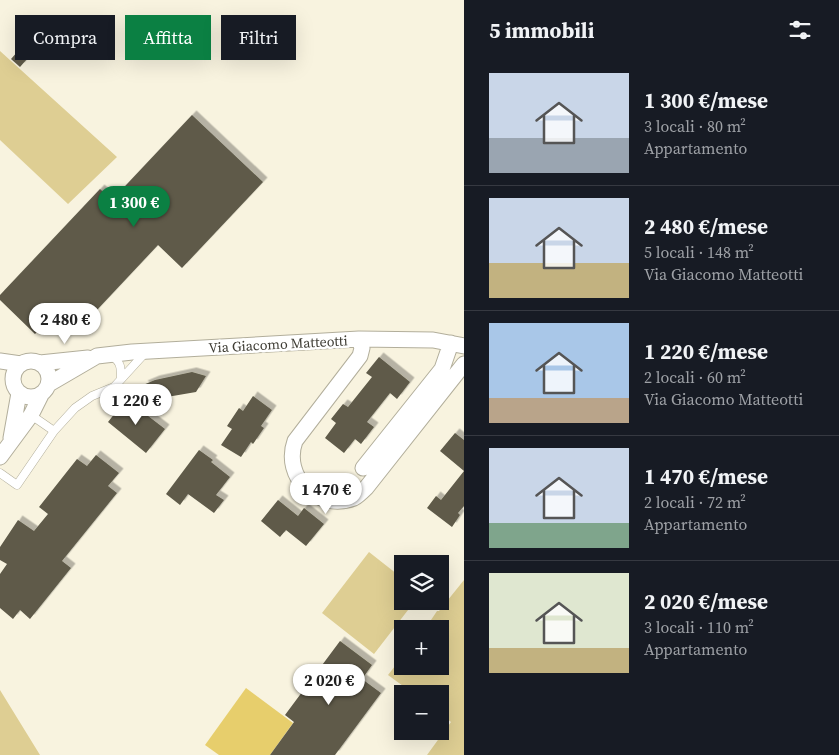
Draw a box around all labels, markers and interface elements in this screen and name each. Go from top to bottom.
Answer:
chip: Compra [15,15,115,60]
chip: Affitta [125,15,211,60]
chip: Filtri [221,15,296,60]
text: 5 immobili [489,16,594,45]
icon: filters [786,16,814,44]
text: 1 300 €/mese [644,86,768,115]
icon: home [529,93,589,153]
text: 3 locali · 80 m² [644,115,746,137]
text: Appartamento [644,137,747,159]
pin: 1 300 € [88,186,180,228]
text: 1 300 € [109,191,159,213]
text: 2 480 €/mese [644,212,768,241]
icon: home [529,218,589,278]
text: 5 locali · 148 m² [644,241,754,263]
text: Via Giacomo Matteotti [644,263,803,285]
pin: 2 480 € [19,302,111,345]
text: 2 480 € [40,308,90,330]
street label: Via Giacomo Matteotti [208,330,348,358]
text: 1 220 €/mese [644,337,768,366]
icon: home [529,343,589,403]
text: 2 locali · 60 m² [644,366,746,388]
pin: 1 220 € [90,384,182,426]
text: Via Giacomo Matteotti [644,388,803,410]
text: 1 220 € [111,389,161,411]
text: 1 470 €/mese [644,462,768,491]
icon: home [529,468,589,528]
pin: 1 470 € [280,472,372,515]
text: 1 470 € [301,478,351,500]
text: 2 locali · 72 m² [644,491,746,513]
text: Appartamento [644,513,747,535]
map controls [394,555,449,740]
button: layers [394,555,449,610]
text: 2 020 €/mese [644,587,768,616]
icon: home [529,593,589,653]
text: 3 locali · 110 m² [644,616,754,638]
button: + [394,620,449,675]
text: Appartamento [644,638,747,660]
pin: 2 020 € [283,664,375,706]
text: 2 020 € [304,669,354,691]
button: − [394,685,449,740]

